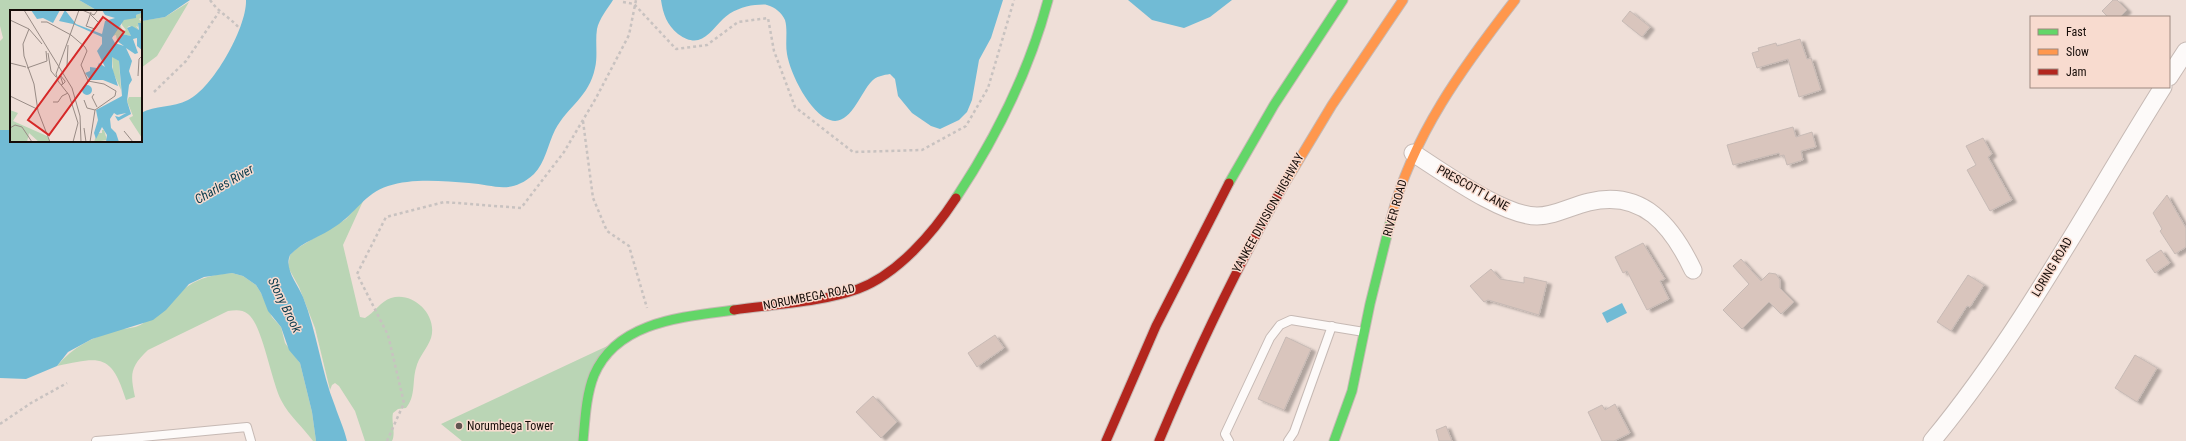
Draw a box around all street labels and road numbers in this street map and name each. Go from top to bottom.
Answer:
street label: YANKEE DIVISION HIGHWAY [1229,150,1307,275]
street label: PRESCOTT LANE [1434,162,1512,214]
street label: RIVER ROAD [1380,178,1410,238]
street label: LORING ROAD [2029,235,2075,299]
street label: NORUMBEGA ROAD [762,281,856,313]

